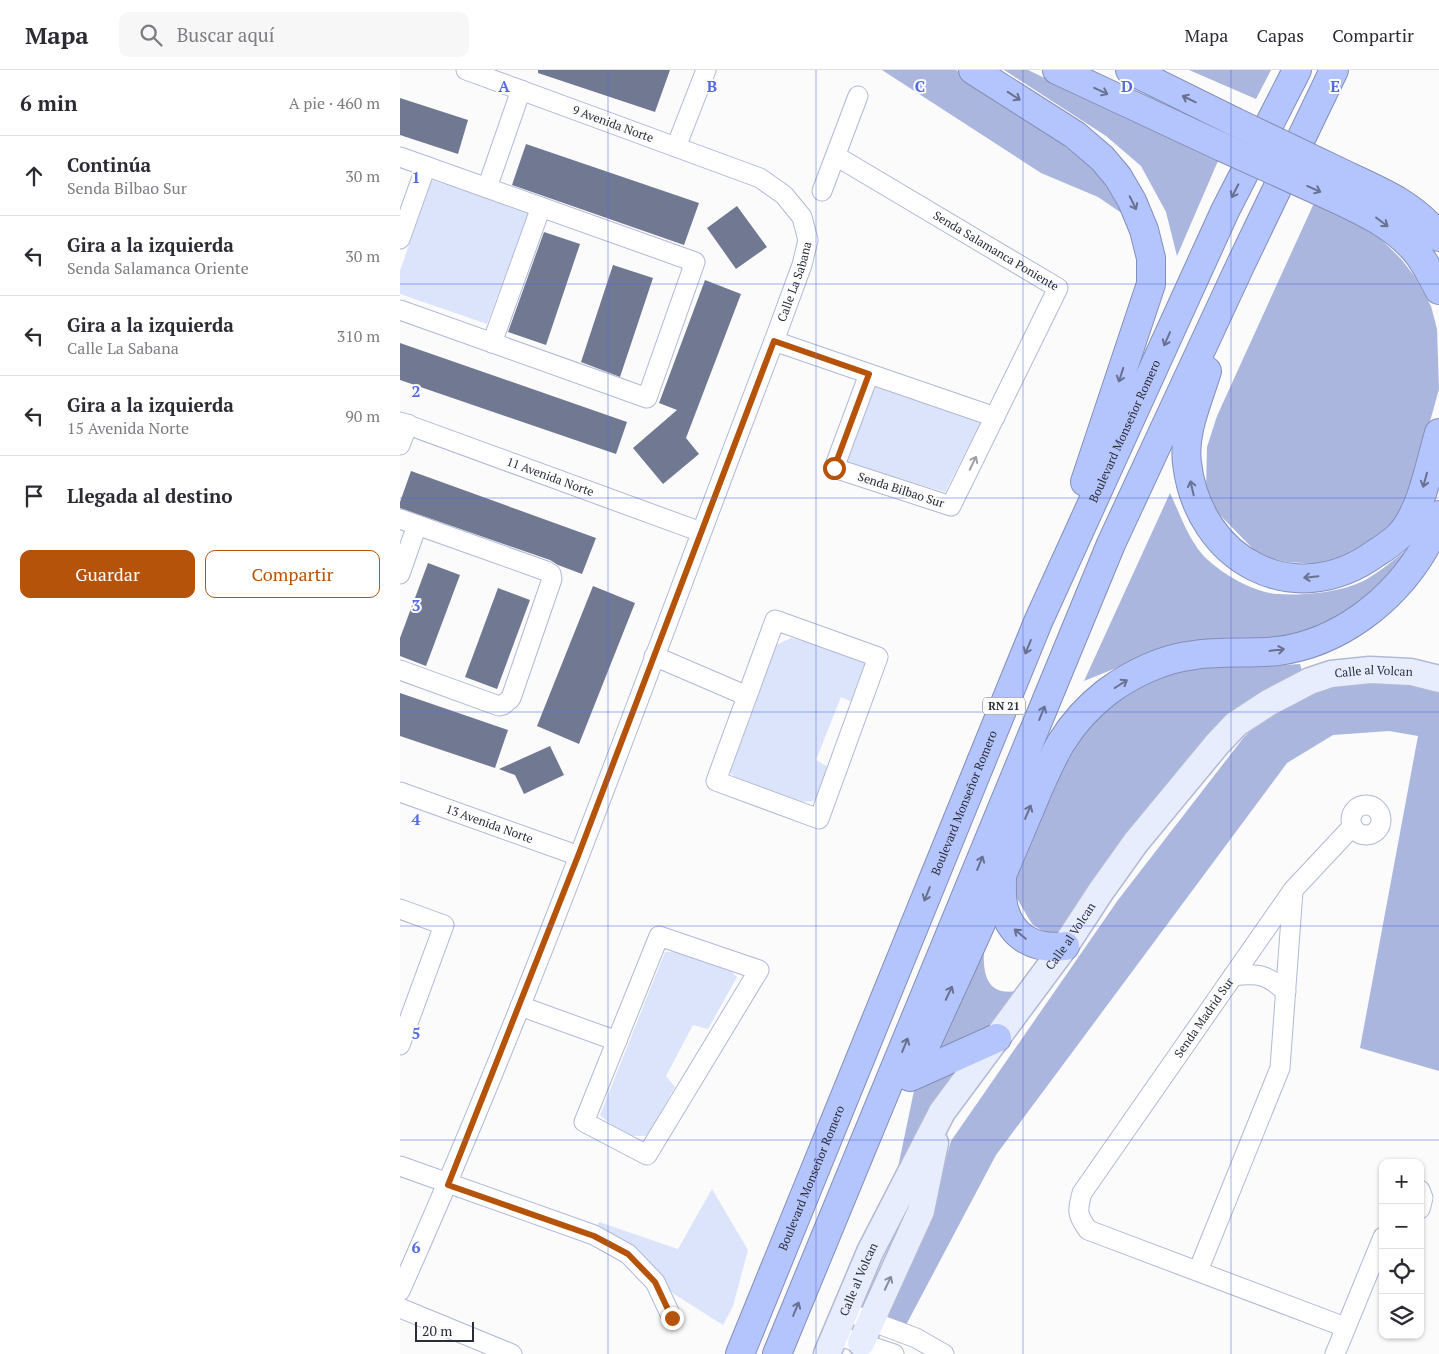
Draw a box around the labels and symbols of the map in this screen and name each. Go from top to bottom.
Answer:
text: A [498,75,510,97]
text: B [707,75,717,97]
text: C [915,75,925,97]
text: D [1121,75,1133,97]
text: E [1330,75,1340,97]
one-way arrow [1093,86,1108,96]
one-way arrow [1007,92,1021,102]
one-way arrow [1182,94,1197,104]
street label: 9 Avenida Norte [571,102,656,145]
text: 1 [411,166,421,188]
one-way arrow [1230,184,1240,199]
one-way arrow [1306,184,1321,194]
one-way arrow [1128,195,1138,210]
street label: Senda Salamanca Poniente [931,208,1062,294]
one-way arrow [1375,217,1388,228]
street label: Calle La Sabana [774,240,814,324]
one-way arrow [1161,331,1171,346]
street label: Boulevard Monseñor Romero [1085,357,1163,505]
one-way arrow [1115,367,1125,383]
text: 2 [411,380,421,402]
street label: 11 Avenida Norte [505,454,596,499]
one-way arrow [968,456,978,471]
route start [823,457,846,480]
street label: Senda Bilbao Sur [856,468,947,511]
one-way arrow [1420,471,1430,487]
one-way arrow [1187,480,1196,496]
one-way arrow [1303,572,1319,582]
text: 3 [411,594,421,616]
one-way arrow [1023,639,1032,654]
one-way arrow [1269,645,1285,655]
street label: Calle al Volcan [1334,662,1413,681]
one-way arrow [1114,678,1128,688]
road number: RN 21 [983,698,1025,714]
one-way arrow [1038,705,1047,720]
street label: Boulevard Monseñor Romero [928,728,1000,877]
street label: 13 Avenida Norte [444,801,535,846]
one-way arrow [1025,805,1034,820]
text: 4 [411,808,421,830]
one-way arrow [975,856,985,871]
one-way arrow [922,886,931,902]
street label: Calle al Volcan [1042,899,1099,973]
one-way arrow [1013,929,1026,940]
street label: Senda Madrid Sur [1171,974,1237,1060]
one-way arrow [945,986,955,1001]
text: 5 [411,1022,421,1044]
one-way arrow [901,1038,910,1053]
street label: Boulevard Monseñor Romero [775,1103,848,1253]
text: 6 [411,1236,421,1258]
street label: Calle al Volcan [836,1240,881,1318]
one-way arrow [884,1276,893,1291]
one-way arrow [792,1302,801,1317]
route end [661,1307,684,1330]
scale bar [415,1319,474,1342]

